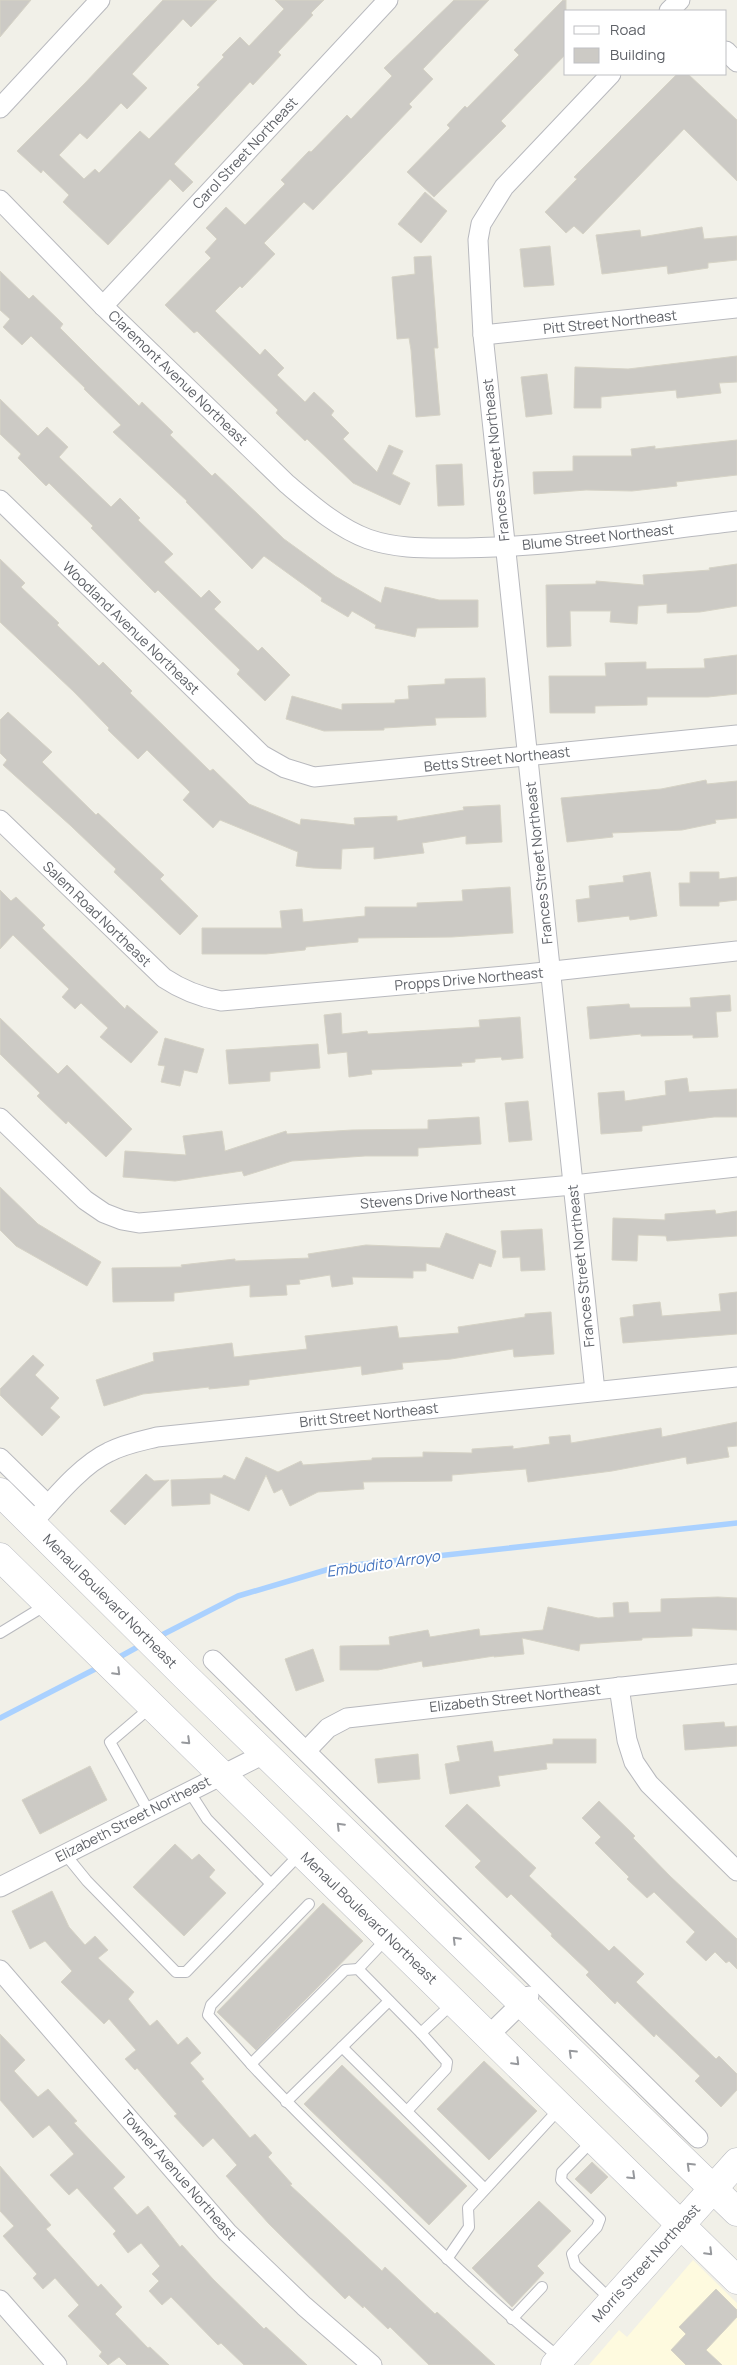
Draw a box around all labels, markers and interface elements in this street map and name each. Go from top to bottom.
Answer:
legend [564,10,727,75]
text: Road [610,19,646,40]
text: Building [610,44,665,65]
street label: Carol Street Northeast [188,92,302,213]
street label: Pitt Street Northeast [542,305,678,338]
street label: Claremont Avenue Northeast [104,306,253,450]
street label: Frances Street Northeast [477,377,513,542]
street label: Blume Street Northeast [521,519,675,554]
street label: Woodland Avenue Northeast [59,557,204,699]
street label: Betts Street Northeast [423,741,571,776]
street label: Frances Street Northeast [520,780,556,945]
street label: Salem Road Northeast [39,857,156,971]
street label: Propps Drive Northeast [394,962,545,994]
street label: Stevens Drive Northeast [359,1180,517,1213]
street label: Frances Street Northeast [562,1183,598,1348]
street label: Britt Street Northeast [299,1398,440,1431]
street label: Menaul Boulevard Northeast [39,1529,182,1672]
water label: Embudito Arroyo [325,1545,442,1582]
one-way arrow [111,1666,120,1675]
street label: Elizabeth Street Northeast [428,1679,602,1716]
one-way arrow [181,1735,190,1744]
street label: Elizabeth Street Northeast [52,1771,214,1866]
one-way arrow [337,1823,346,1832]
street label: Menaul Boulevard Northeast [297,1847,442,1988]
one-way arrow [453,1937,462,1946]
one-way arrow [569,2050,578,2059]
one-way arrow [511,2056,520,2065]
street label: Towner Avenue Northeast [118,2106,241,2244]
one-way arrow [686,2163,695,2172]
one-way arrow [627,2170,636,2179]
street label: Morris Street Northeast [587,2199,704,2326]
one-way arrow [703,2246,712,2255]

